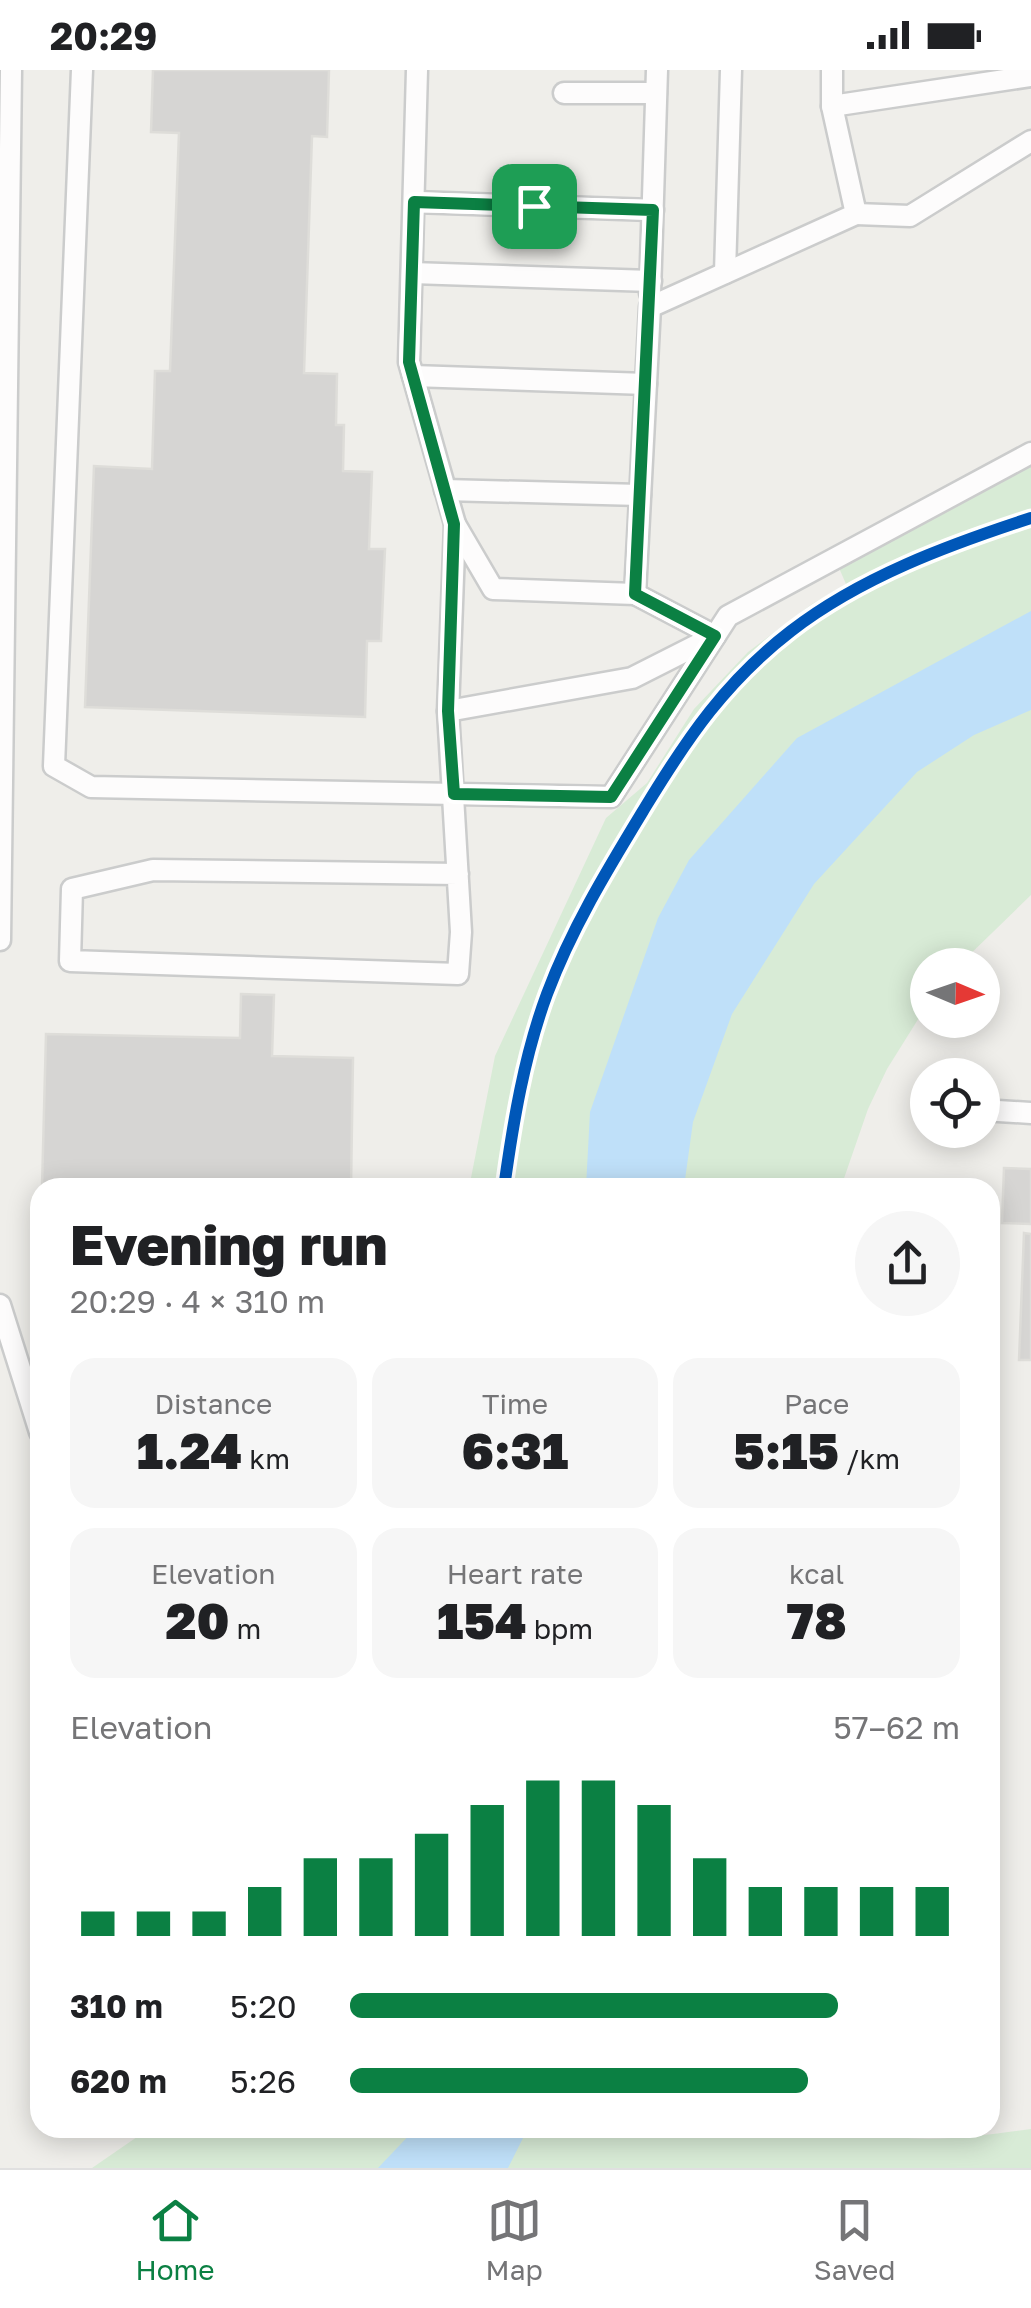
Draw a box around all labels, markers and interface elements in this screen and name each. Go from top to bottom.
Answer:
text: 20:29 [50,13,157,58]
pin [492,164,577,249]
icon: arrive [507,179,562,234]
north arrow [910,948,1000,1038]
map controls [910,948,1000,1148]
button: locate [910,1058,1000,1148]
text: Evening run [70,1211,388,1277]
button: share [855,1211,960,1316]
text: 20:29 · 4 × 310 m [70,1282,325,1320]
text: Distance [154,1387,272,1420]
text: Time [482,1387,548,1420]
text: Pace [784,1387,849,1420]
text: 1.24 [137,1420,242,1480]
text: 6:31 [462,1420,568,1480]
text: 5:15 [733,1420,839,1480]
text: km [242,1442,290,1475]
text: /km [839,1442,900,1475]
text: Elevation [151,1557,276,1590]
text: Heart rate [447,1557,583,1590]
text: kcal [789,1557,844,1590]
text: 20 [165,1590,229,1650]
text: 154 [437,1590,527,1650]
text: 78 [787,1590,847,1650]
text: m [229,1612,261,1645]
text: bpm [527,1612,593,1645]
text: Elevation [70,1708,212,1746]
text: 57–62 m [833,1708,960,1746]
text: 310 m [70,1987,163,2025]
text: 5:20 [230,1987,297,2025]
text: 620 m [70,2062,167,2100]
text: 5:26 [230,2062,296,2100]
tab: Home [136,2193,215,2286]
tab: Map [486,2193,543,2286]
tab: Saved [814,2193,896,2286]

